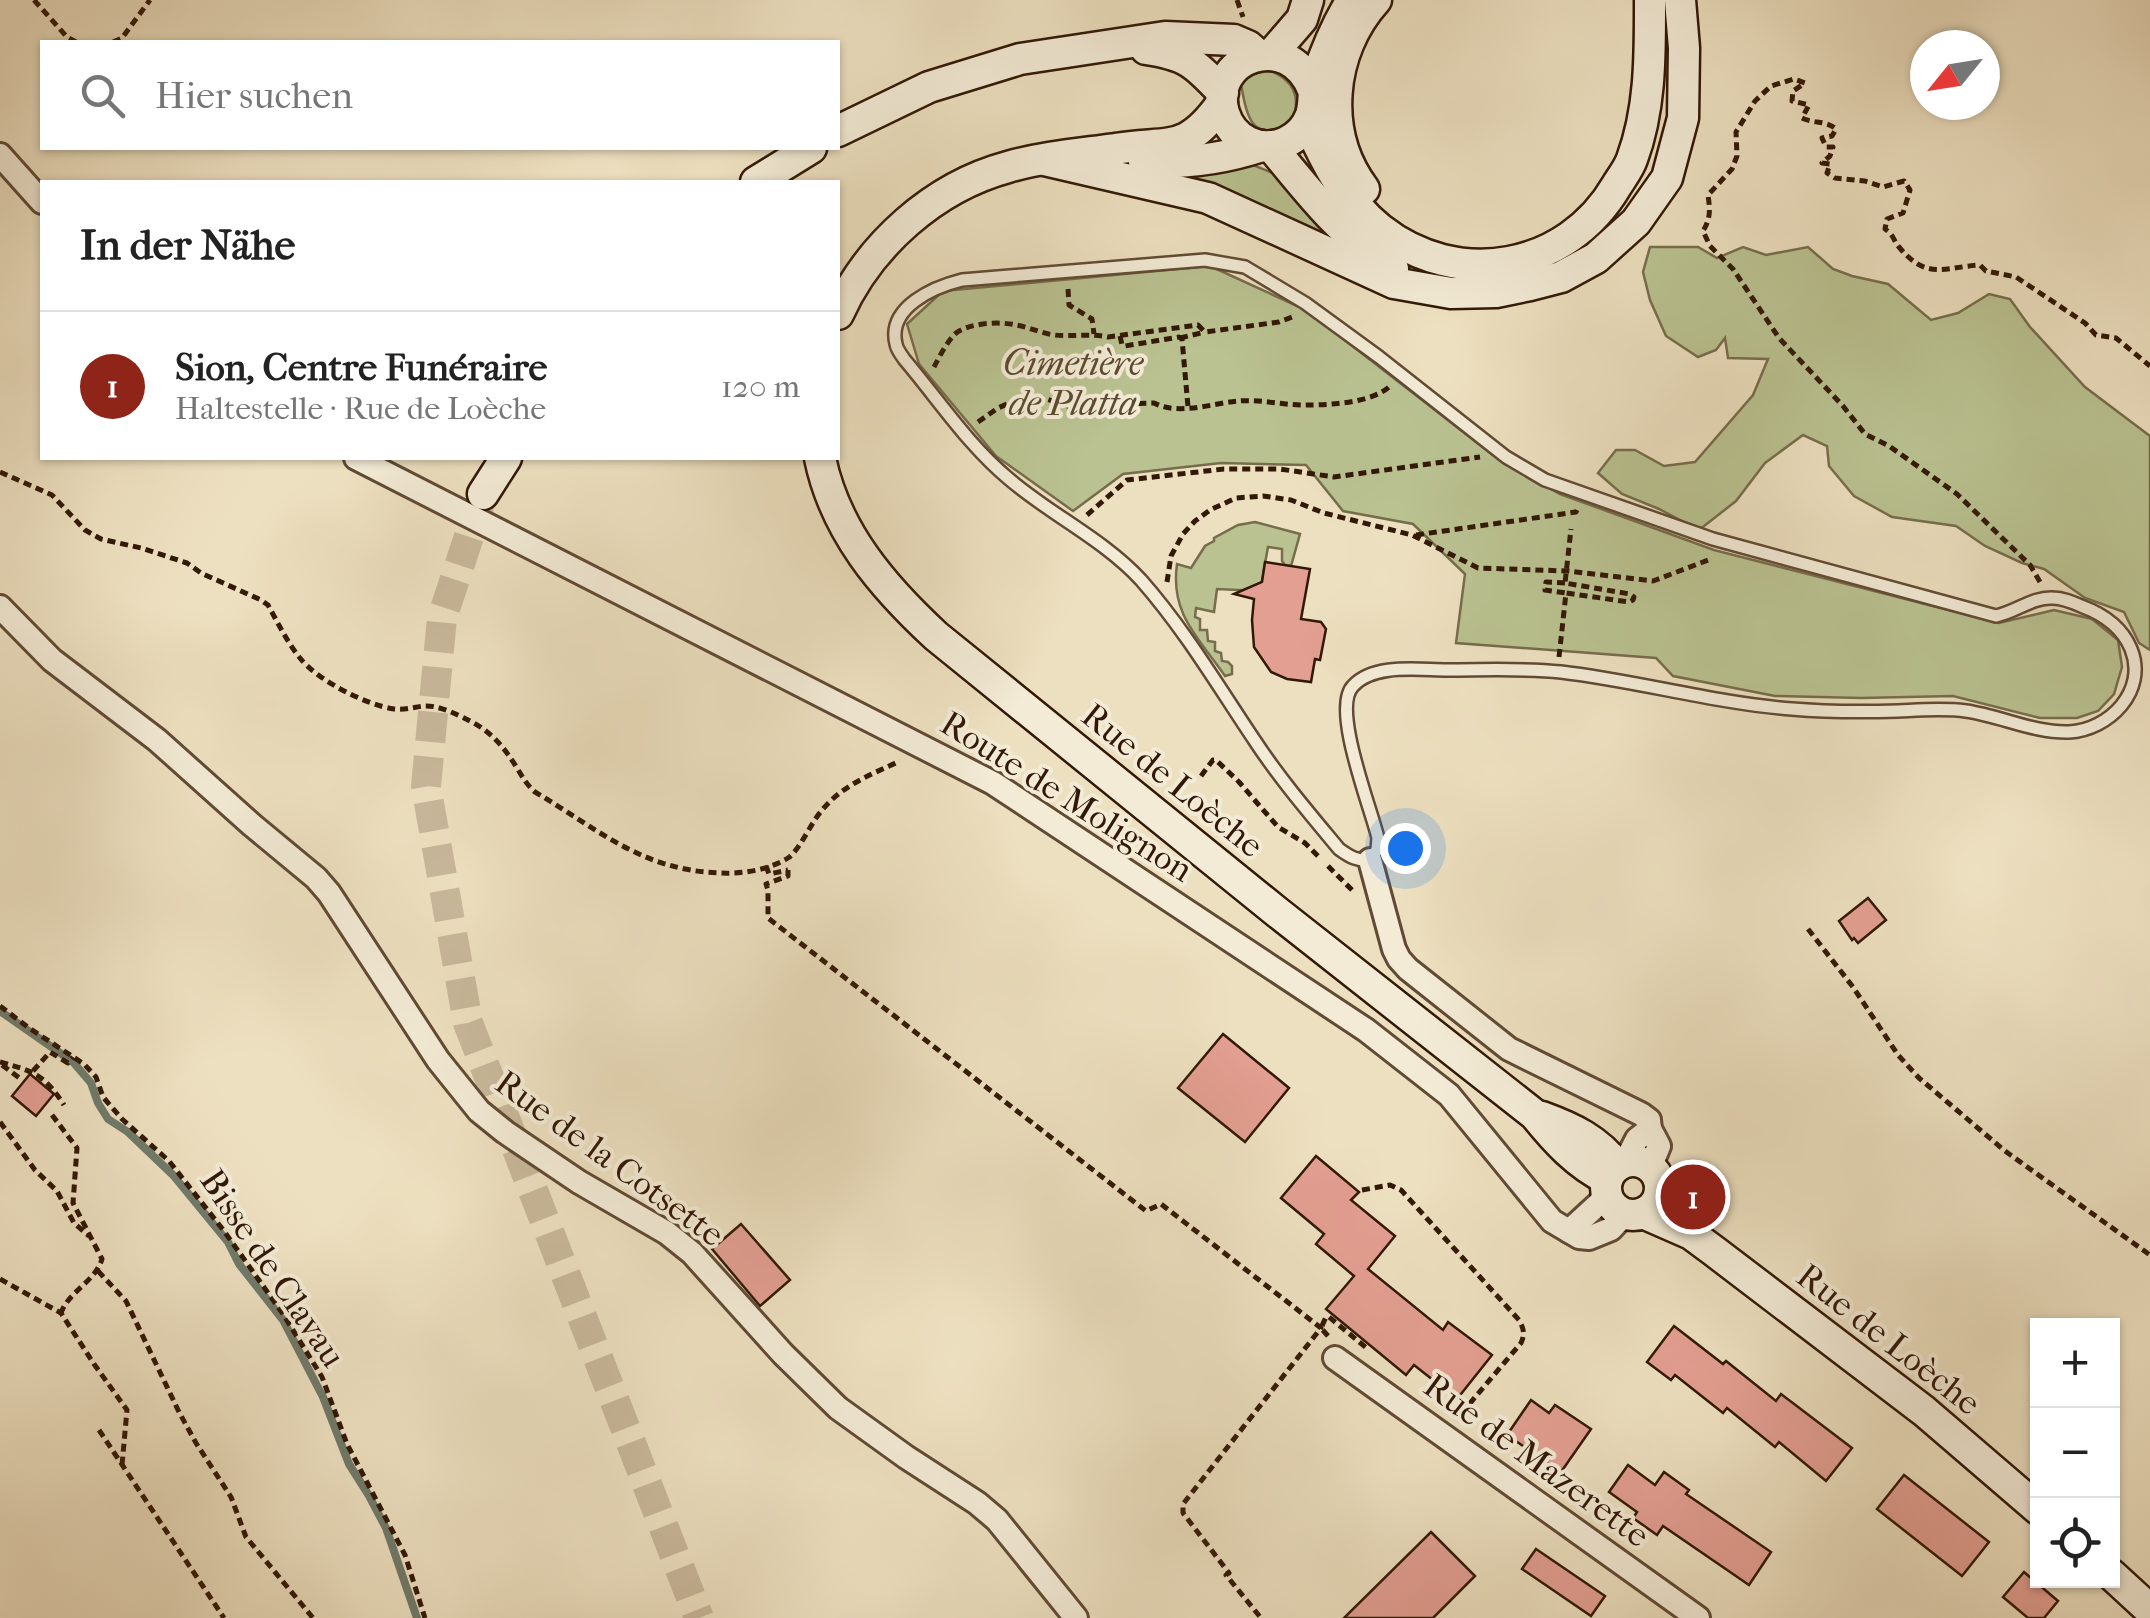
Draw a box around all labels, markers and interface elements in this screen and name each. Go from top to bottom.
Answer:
north arrow [1910,30,2000,120]
search box [40,40,840,150]
icon: search [75,68,130,123]
text: Hier suchen [155,73,353,118]
text: In der Nähe [80,221,295,270]
park label: Cimetière de Platta [1003,343,1144,424]
text: Sion, Centre Funéraire [175,345,547,390]
text: 1 [107,368,118,405]
text: 120 m [721,368,800,405]
text: Haltestelle · Rue de Loèche [175,390,546,427]
street label: Rue de Loèche [1074,695,1272,866]
street label: Route de Molignon [933,702,1200,890]
your location [1380,823,1431,874]
street label: Rue de la Cotsette [487,1062,732,1255]
pin: 1 [1660,1160,1726,1234]
street label: Bisse de Clavau [191,1162,354,1375]
street label: Rue de Loèche [1789,1255,1989,1424]
map controls [2030,1318,2120,1588]
button: + [2030,1318,2120,1408]
street label: Rue de Mazerette [1416,1365,1657,1556]
button: − [2030,1408,2120,1498]
button: locate [2030,1498,2120,1588]

